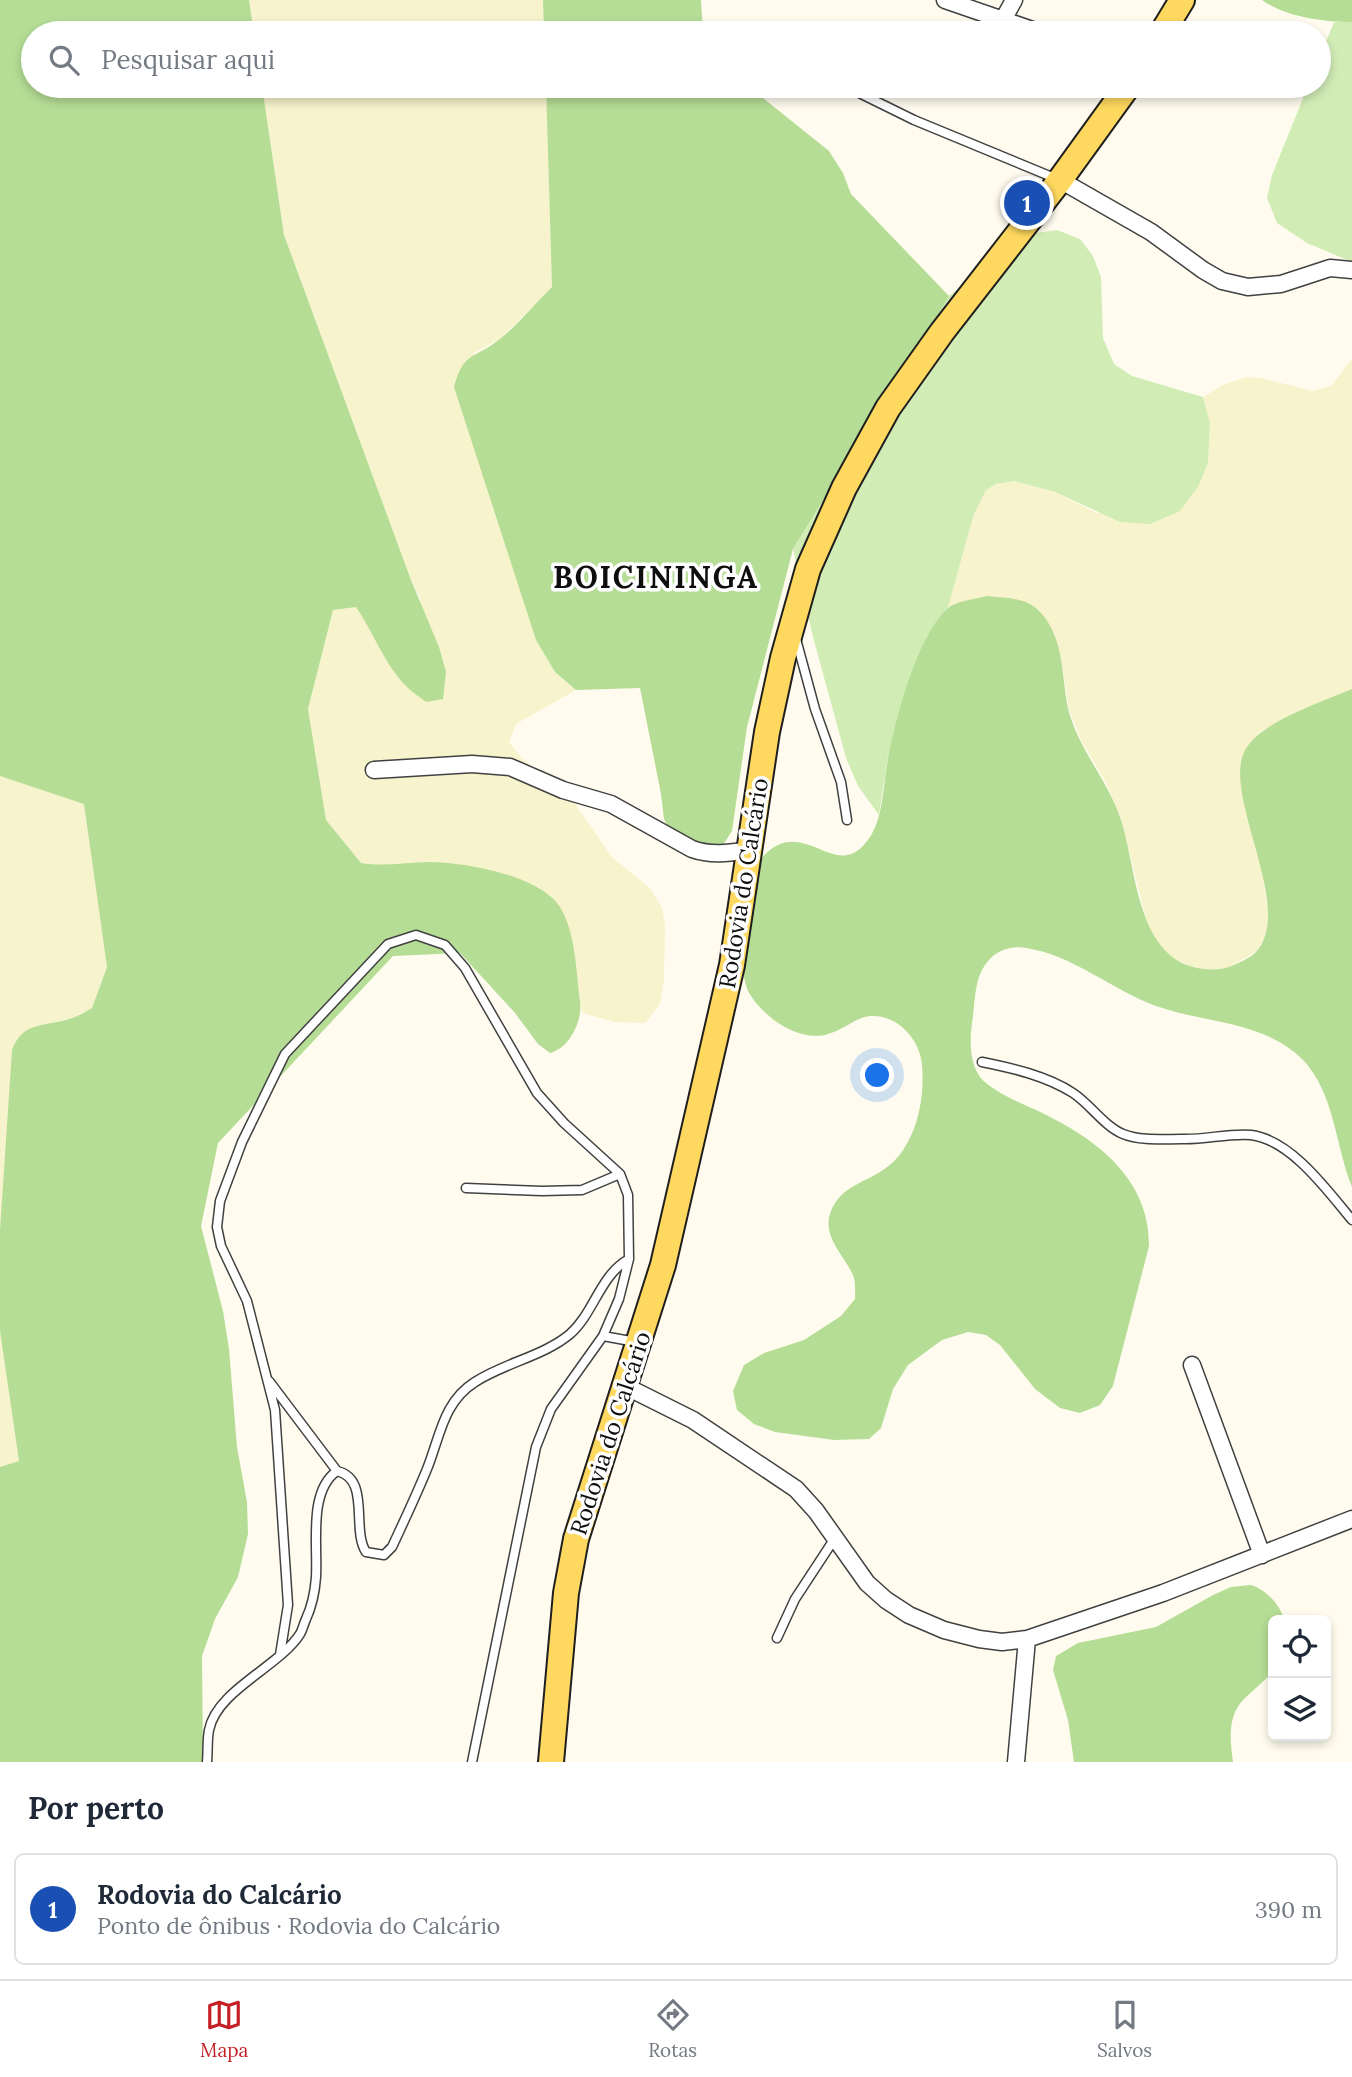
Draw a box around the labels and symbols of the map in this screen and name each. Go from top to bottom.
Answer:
pin: 1 [1004,177,1050,229]
district label: BOICININGA [553,558,759,596]
street label: Rodovia do Calcário [712,776,774,990]
your location [860,1058,894,1092]
street label: Rodovia do Calcário [563,1328,657,1538]

